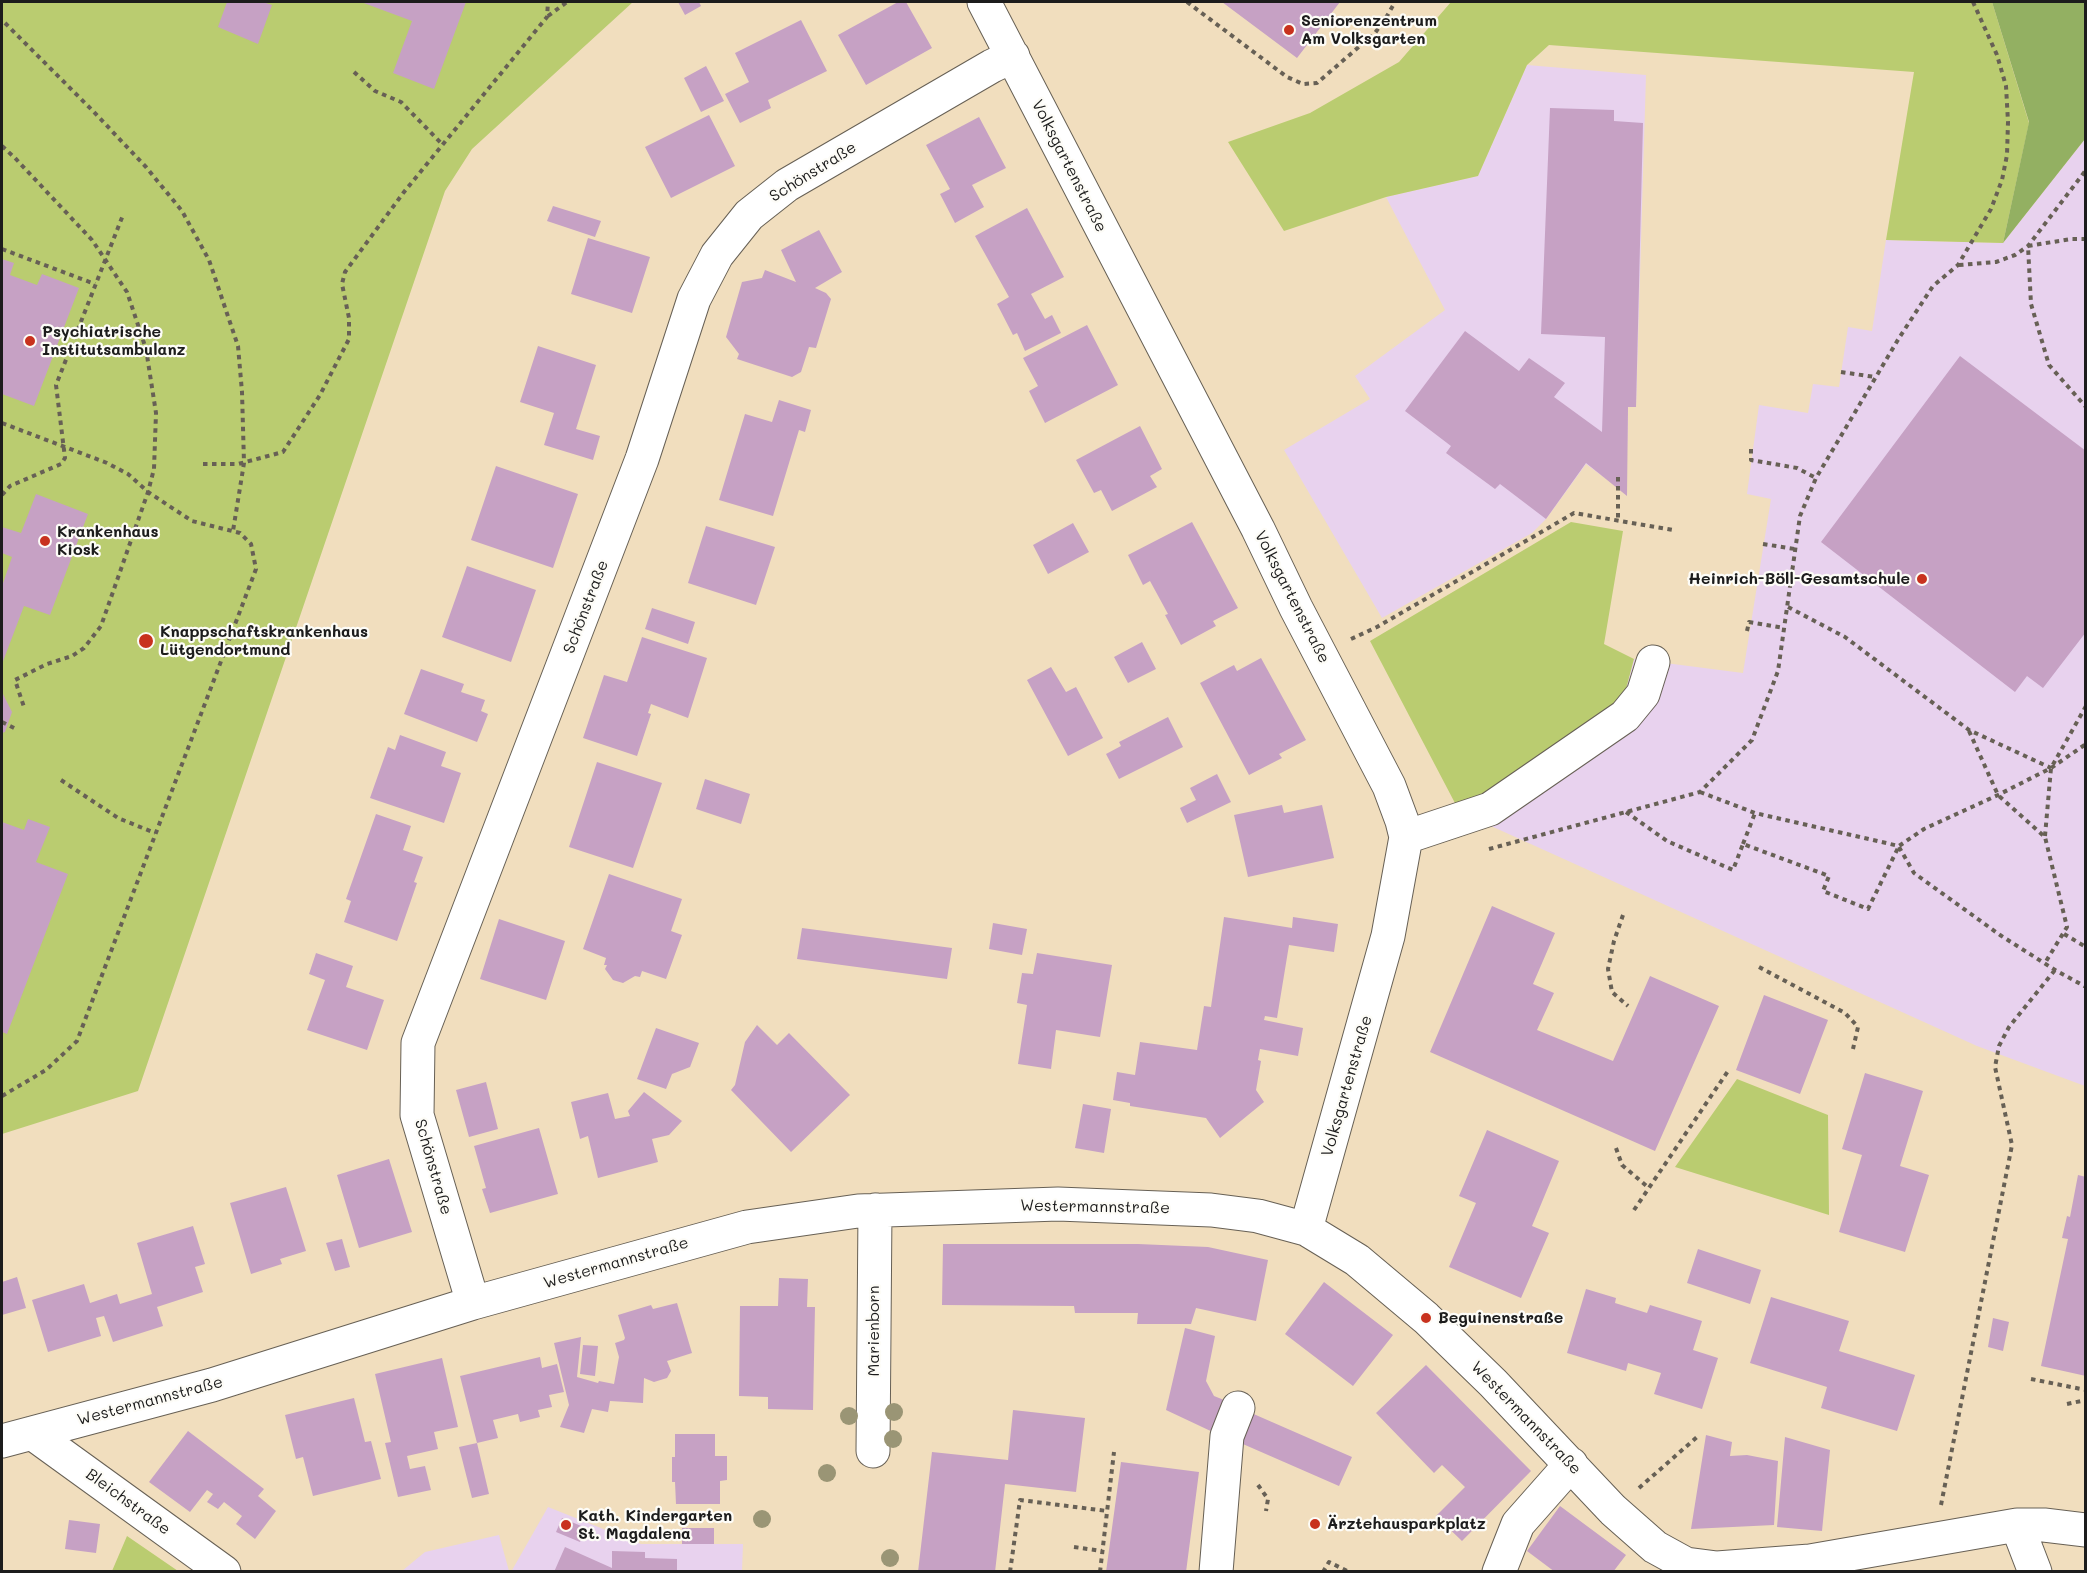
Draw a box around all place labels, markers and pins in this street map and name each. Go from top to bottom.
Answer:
place label: Seniorenzentrum Am Volksgarten [1301,11,1437,49]
marker: Seniorenzentrum Am Volksgarten [1282,23,1296,37]
place label: Psychiatrische Institutsambulanz [42,322,186,360]
marker: Psychiatrische Institutsambulanz [23,334,37,348]
place label: Krankenhaus Kiosk [57,522,159,560]
marker: Krankenhaus Kiosk [38,534,52,548]
place label: Heinrich-Böll-Gesamtschule [1688,569,1910,589]
marker: Heinrich-Böll-Gesamtschule [1915,572,1929,586]
place label: Knappschaftskrankenhaus Lütgendortmund [160,622,368,660]
marker: Knappschaftskrankenhaus Lütgendortmund [137,632,155,650]
place label: Beguinenstraße [1438,1308,1563,1328]
marker: Beguinenstraße [1419,1311,1433,1325]
place label: Kath. Kindergarten St. Magdalena [578,1506,732,1544]
place label: Ärztehausparkplatz [1327,1514,1486,1534]
marker: Ärztehausparkplatz [1308,1517,1322,1531]
marker: Kath. Kindergarten St. Magdalena [559,1518,573,1532]

